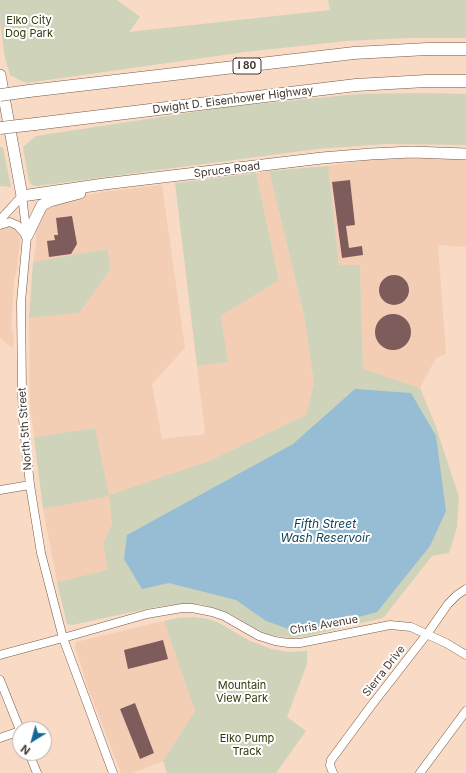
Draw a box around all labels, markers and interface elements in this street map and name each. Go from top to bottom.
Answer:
park label: Elko City Dog Park [5,14,53,40]
road number: I 80 [233,58,261,74]
street label: Dwight D. Eisenhower Highway [152,84,314,116]
street label: Spruce Road [193,159,261,181]
street label: North 5th Street [16,387,34,471]
water label: Fifth Street Wash Reservoir [281,517,369,545]
street label: Chris Avenue [289,613,359,637]
street label: Sierra Drive [360,643,408,699]
park label: Mountain View Park [216,679,268,705]
north arrow [12,721,52,761]
park label: Elko Pump Track [220,732,274,758]
text: N [18,742,33,758]

